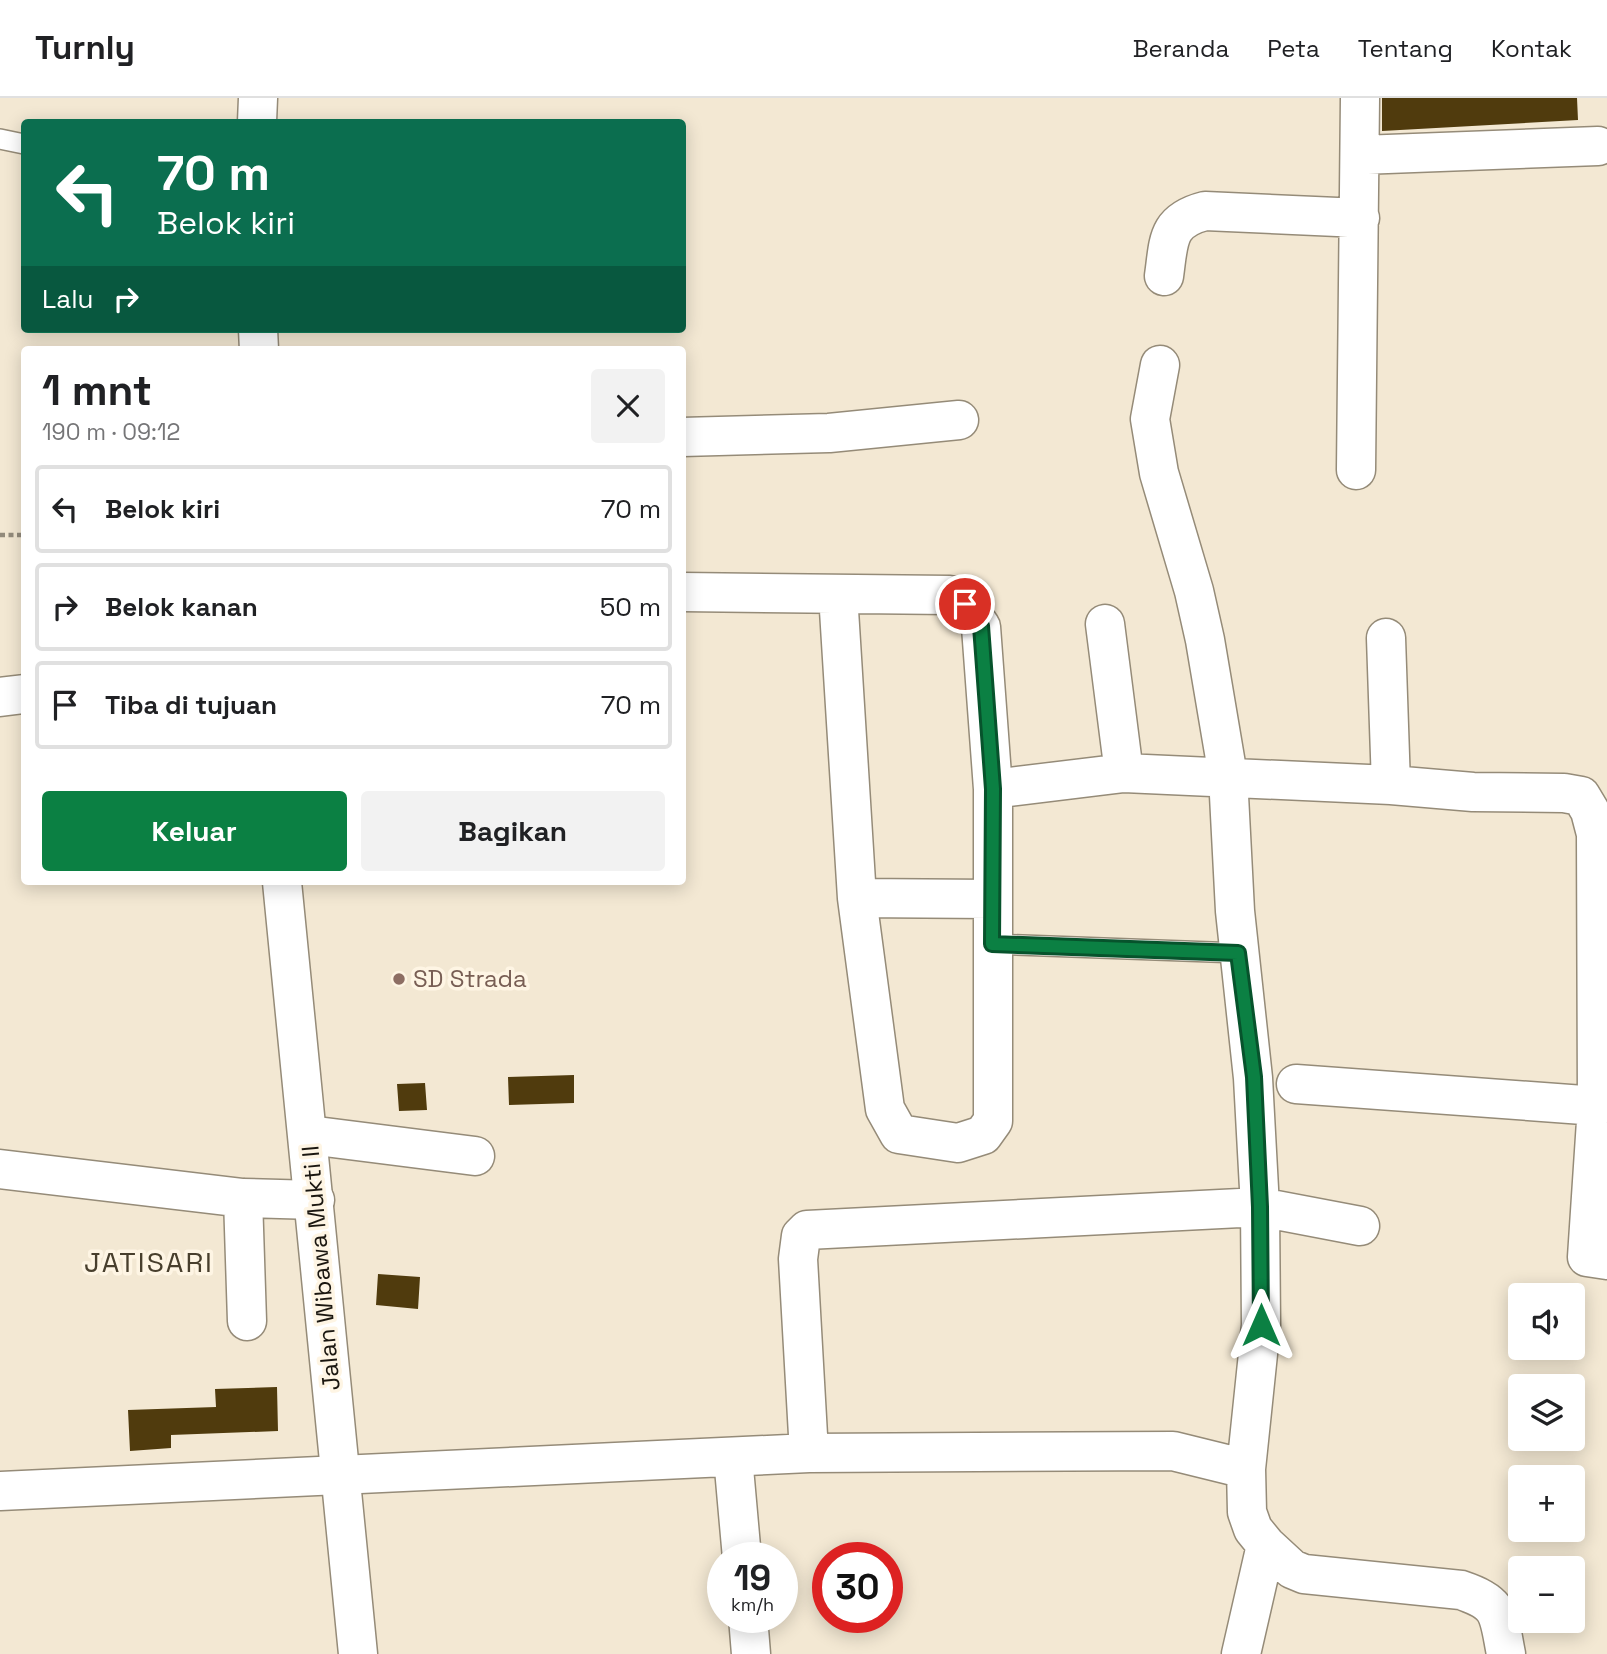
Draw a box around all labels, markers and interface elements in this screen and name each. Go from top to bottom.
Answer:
text: Turnly [35,27,135,69]
text: Beranda [1133,33,1229,64]
text: Peta [1267,33,1320,64]
text: Tentang [1358,33,1453,64]
text: Kontak [1491,33,1572,64]
text: 70 m [157,142,270,204]
icon: left [42,147,133,238]
text: Belok kiri [157,203,295,243]
icon: right [107,280,145,318]
text: Lalu [42,282,93,316]
text: 1 mnt [42,364,152,417]
button: close [591,369,665,443]
text: 190 m · 09:12 [42,417,180,447]
icon: left [46,490,84,528]
text: Belok kiri [105,492,220,526]
text: 70 m [601,492,661,526]
pin [935,574,995,634]
icon: arrive [946,585,984,623]
icon: right [46,588,84,626]
text: Belok kanan [105,590,258,624]
text: 50 m [600,590,661,624]
icon: arrive [46,686,84,724]
text: Tiba di tujuan [105,688,277,722]
text: 70 m [601,688,661,722]
button: Keluar [42,791,347,871]
button: Bagikan [361,791,665,871]
place label: SD Strada [413,963,527,994]
marker: SD Strada [391,971,407,987]
street label: Jalan Wibawa Mukti II [294,1144,347,1392]
district label: JATISARI [84,1244,214,1280]
map controls [1508,1283,1585,1633]
button: sound [1508,1283,1585,1360]
position arrow [1224,1288,1298,1362]
button: layers [1508,1374,1585,1451]
button: + [1508,1465,1585,1542]
speed limit sign: 30 [812,1542,903,1633]
text: 19 [734,1556,771,1600]
button: − [1508,1556,1585,1633]
text: km/h [731,1593,774,1616]

